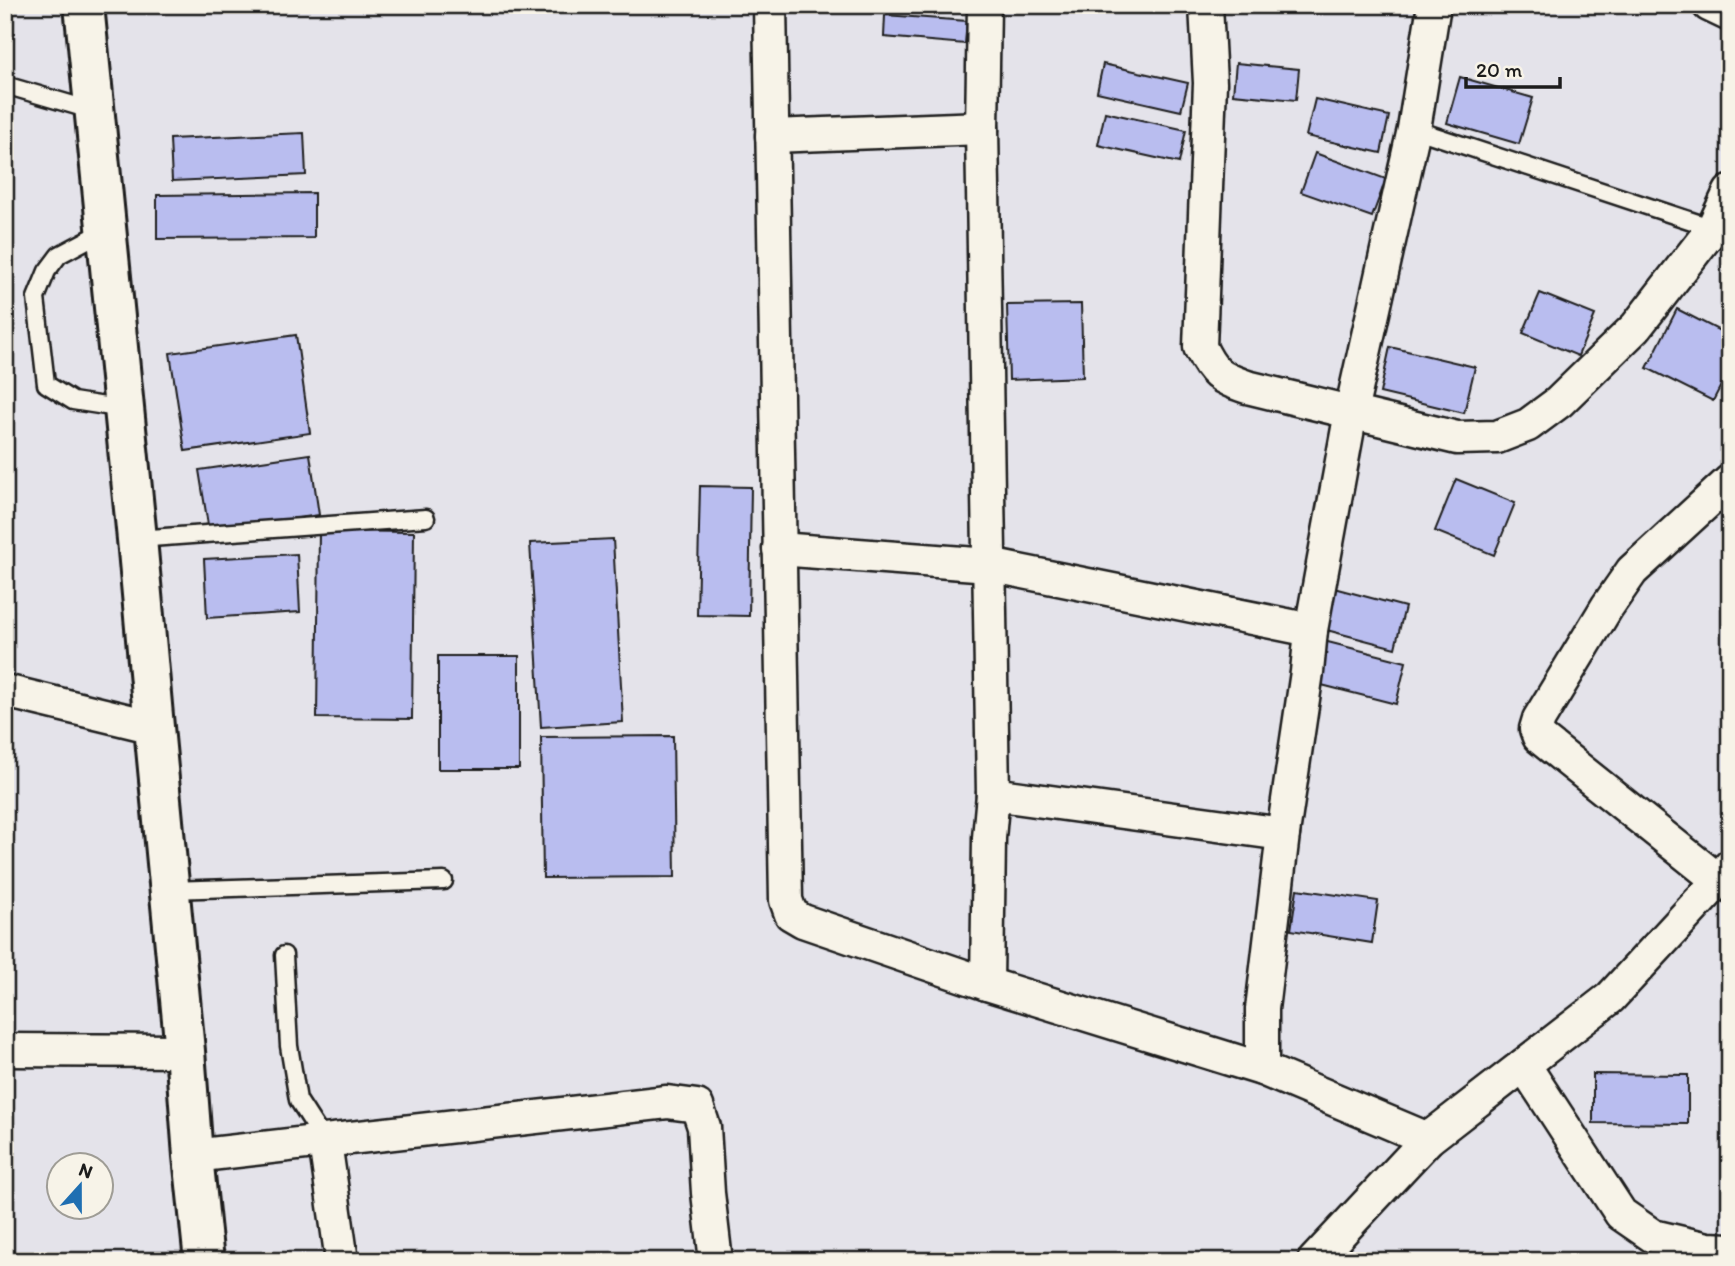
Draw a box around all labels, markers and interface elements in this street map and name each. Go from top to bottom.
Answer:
scale bar [1466,46,1560,90]
text: 20 m [1476,57,1523,82]
north arrow [46,1150,116,1220]
text: N [76,1158,96,1184]

